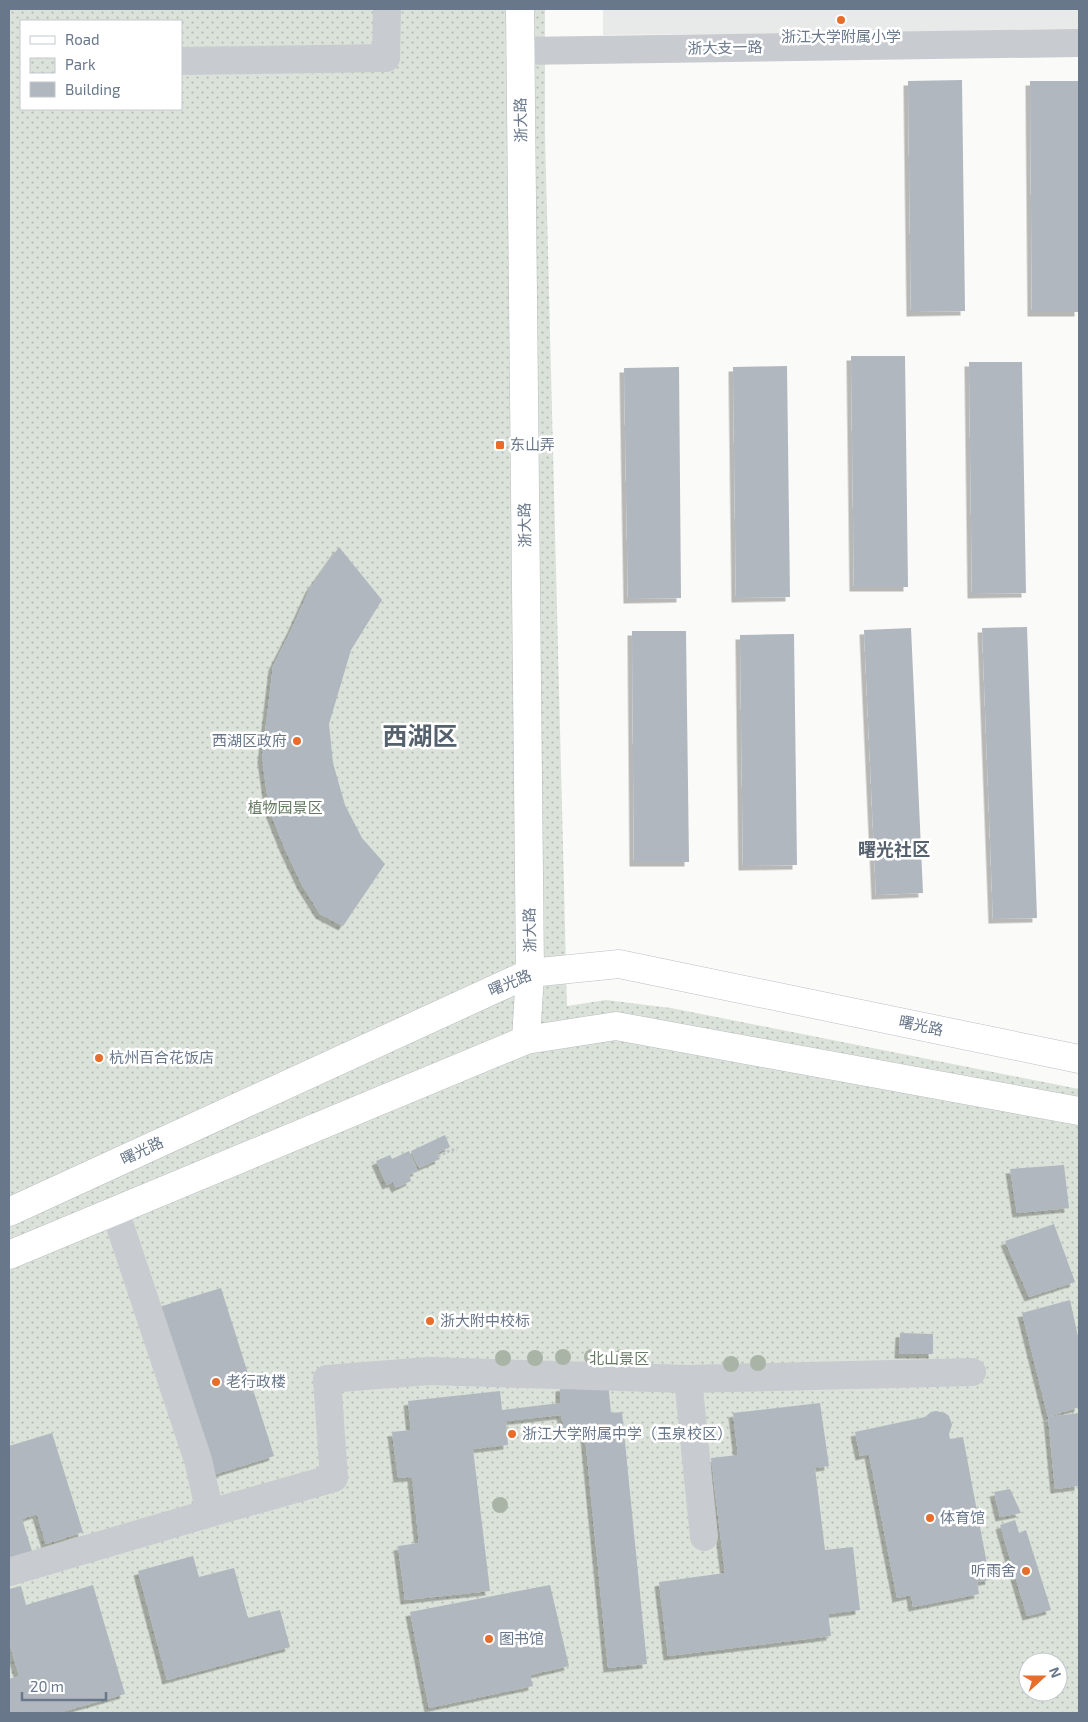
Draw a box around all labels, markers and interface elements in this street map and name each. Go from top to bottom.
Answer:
marker: 浙江大学附属小学 [835,14,847,26]
legend [20,20,182,110]
place label: 浙江大学附属小学 [781,27,901,45]
text: Road [65,30,100,48]
street label: 浙大支一路 [687,37,763,57]
text: Park [65,55,96,73]
text: Building [65,80,121,98]
street label: 浙大路 [511,97,529,143]
place label: 东山弄 [510,435,555,453]
marker: 东山弄 [494,439,506,451]
street label: 浙大路 [515,502,533,548]
district label: 西湖区 [382,720,458,750]
place label: 西湖区政府 [212,731,287,749]
marker: 西湖区政府 [291,735,303,747]
park label: 植物园景区 [247,798,323,816]
district label: 曙光社区 [858,838,930,860]
street label: 浙大路 [520,907,538,953]
street label: 曙光路 [485,965,534,999]
street label: 曙光路 [897,1012,945,1039]
place label: 杭州百合花饭店 [109,1048,214,1066]
marker: 杭州百合花饭店 [93,1052,105,1064]
street label: 曙光路 [117,1132,166,1168]
place label: 浙大附中校标 [440,1311,530,1329]
marker: 浙大附中校标 [424,1315,436,1327]
park label: 北山景区 [589,1349,649,1367]
place label: 老行政楼 [226,1372,286,1390]
marker: 老行政楼 [210,1376,222,1388]
place label: 浙江大学附属中学（玉泉校区） [522,1424,732,1442]
marker: 浙江大学附属中学（玉泉校区） [506,1428,518,1440]
place label: 体育馆 [940,1508,985,1526]
marker: 体育馆 [924,1512,936,1524]
place label: 听雨舍 [971,1561,1016,1579]
marker: 听雨舍 [1020,1565,1032,1577]
place label: 图书馆 [499,1629,544,1647]
marker: 图书馆 [483,1633,495,1645]
north arrow [1018,1652,1068,1702]
text: N [1046,1664,1065,1680]
scale bar [22,1670,106,1702]
text: 20 m [30,1677,64,1695]

